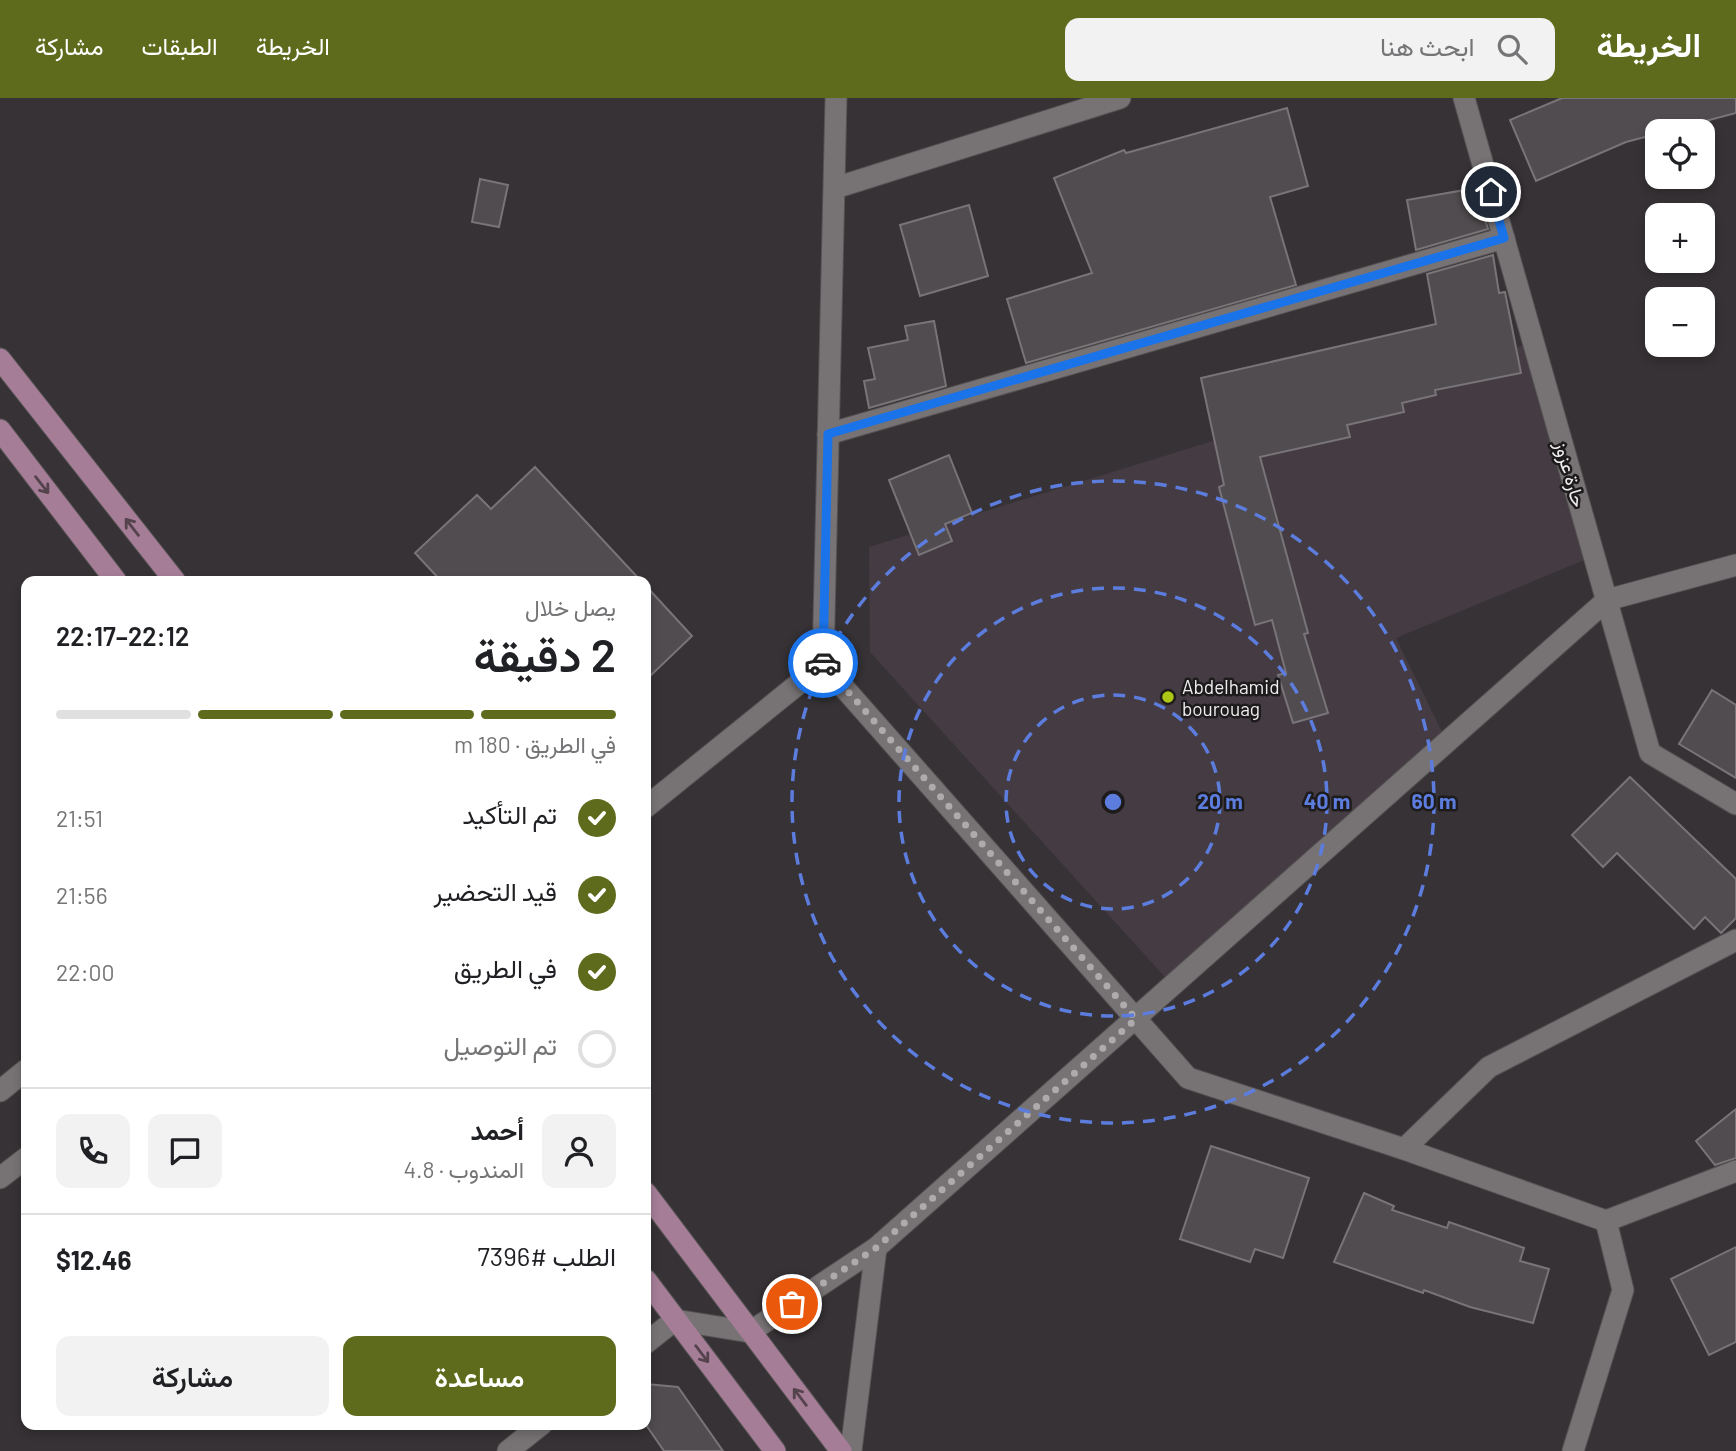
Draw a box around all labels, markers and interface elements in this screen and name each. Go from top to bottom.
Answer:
search box [1065,18,1555,81]
text: الخريطة [1597,24,1701,64]
text: ابحث هنا [1380,30,1475,61]
icon: search [1493,30,1531,68]
text: مشاركة [35,31,103,60]
text: الطبقات [141,31,218,60]
text: الخريطة [256,31,330,60]
map controls [1645,119,1715,357]
button: locate [1645,119,1715,189]
pin [1461,162,1521,222]
icon: home [1472,173,1510,211]
button: + [1645,203,1715,273]
button: − [1645,287,1715,357]
street label: حارة عزوز [1549,438,1591,510]
one-way arrow [34,475,49,493]
one-way arrow [125,519,140,537]
text: يصل خلال [525,593,616,621]
text: 22:12–22:17 [56,620,189,651]
text: 2 دقيقة [473,626,616,681]
courier [788,628,858,698]
icon: car [804,644,842,682]
place label: Abdelhamid bourouag [1182,675,1280,720]
marker: Abdelhamid bourouag [1160,689,1176,705]
text: في الطريق · 180 m [454,730,616,758]
text: 20 m [1197,788,1243,813]
text: 40 m [1304,788,1350,813]
text: 60 m [1412,788,1456,813]
centre of rings [1101,790,1125,814]
text: تم التأكيد [462,798,557,829]
icon: check [578,799,616,837]
text: 21:51 [56,804,103,832]
text: قيد التحضير [433,875,557,906]
icon: check [578,876,616,914]
text: 21:56 [56,881,108,909]
text: في الطريق [454,952,557,983]
icon: check [578,953,616,991]
text: 22:00 [56,958,114,986]
text: تم التوصيل [443,1029,557,1060]
button: phone [56,1114,130,1188]
button: chat [148,1114,222,1188]
text: أحمد [471,1114,524,1145]
button: person [542,1114,616,1188]
text: المندوب · 4.8 [403,1155,524,1183]
text: الطلب #7396 [478,1240,616,1271]
text: $12.46 [56,1244,131,1275]
pin [762,1274,822,1334]
icon: bag [773,1285,811,1323]
button: مشاركة [56,1336,329,1416]
button: مساعدة [343,1336,616,1416]
one-way arrow [694,1345,709,1363]
one-way arrow [793,1387,808,1406]

